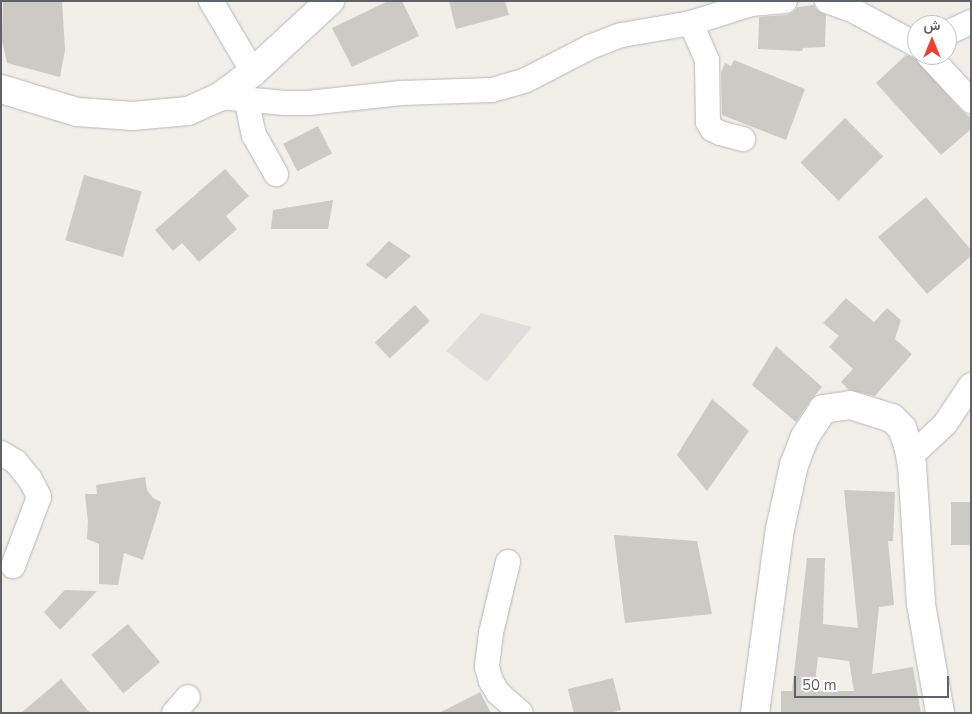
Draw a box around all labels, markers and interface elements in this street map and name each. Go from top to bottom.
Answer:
north arrow [907,15,957,65]
text: ش [924,16,940,35]
scale bar [797,666,952,698]
text: 50 m [802,675,837,695]

